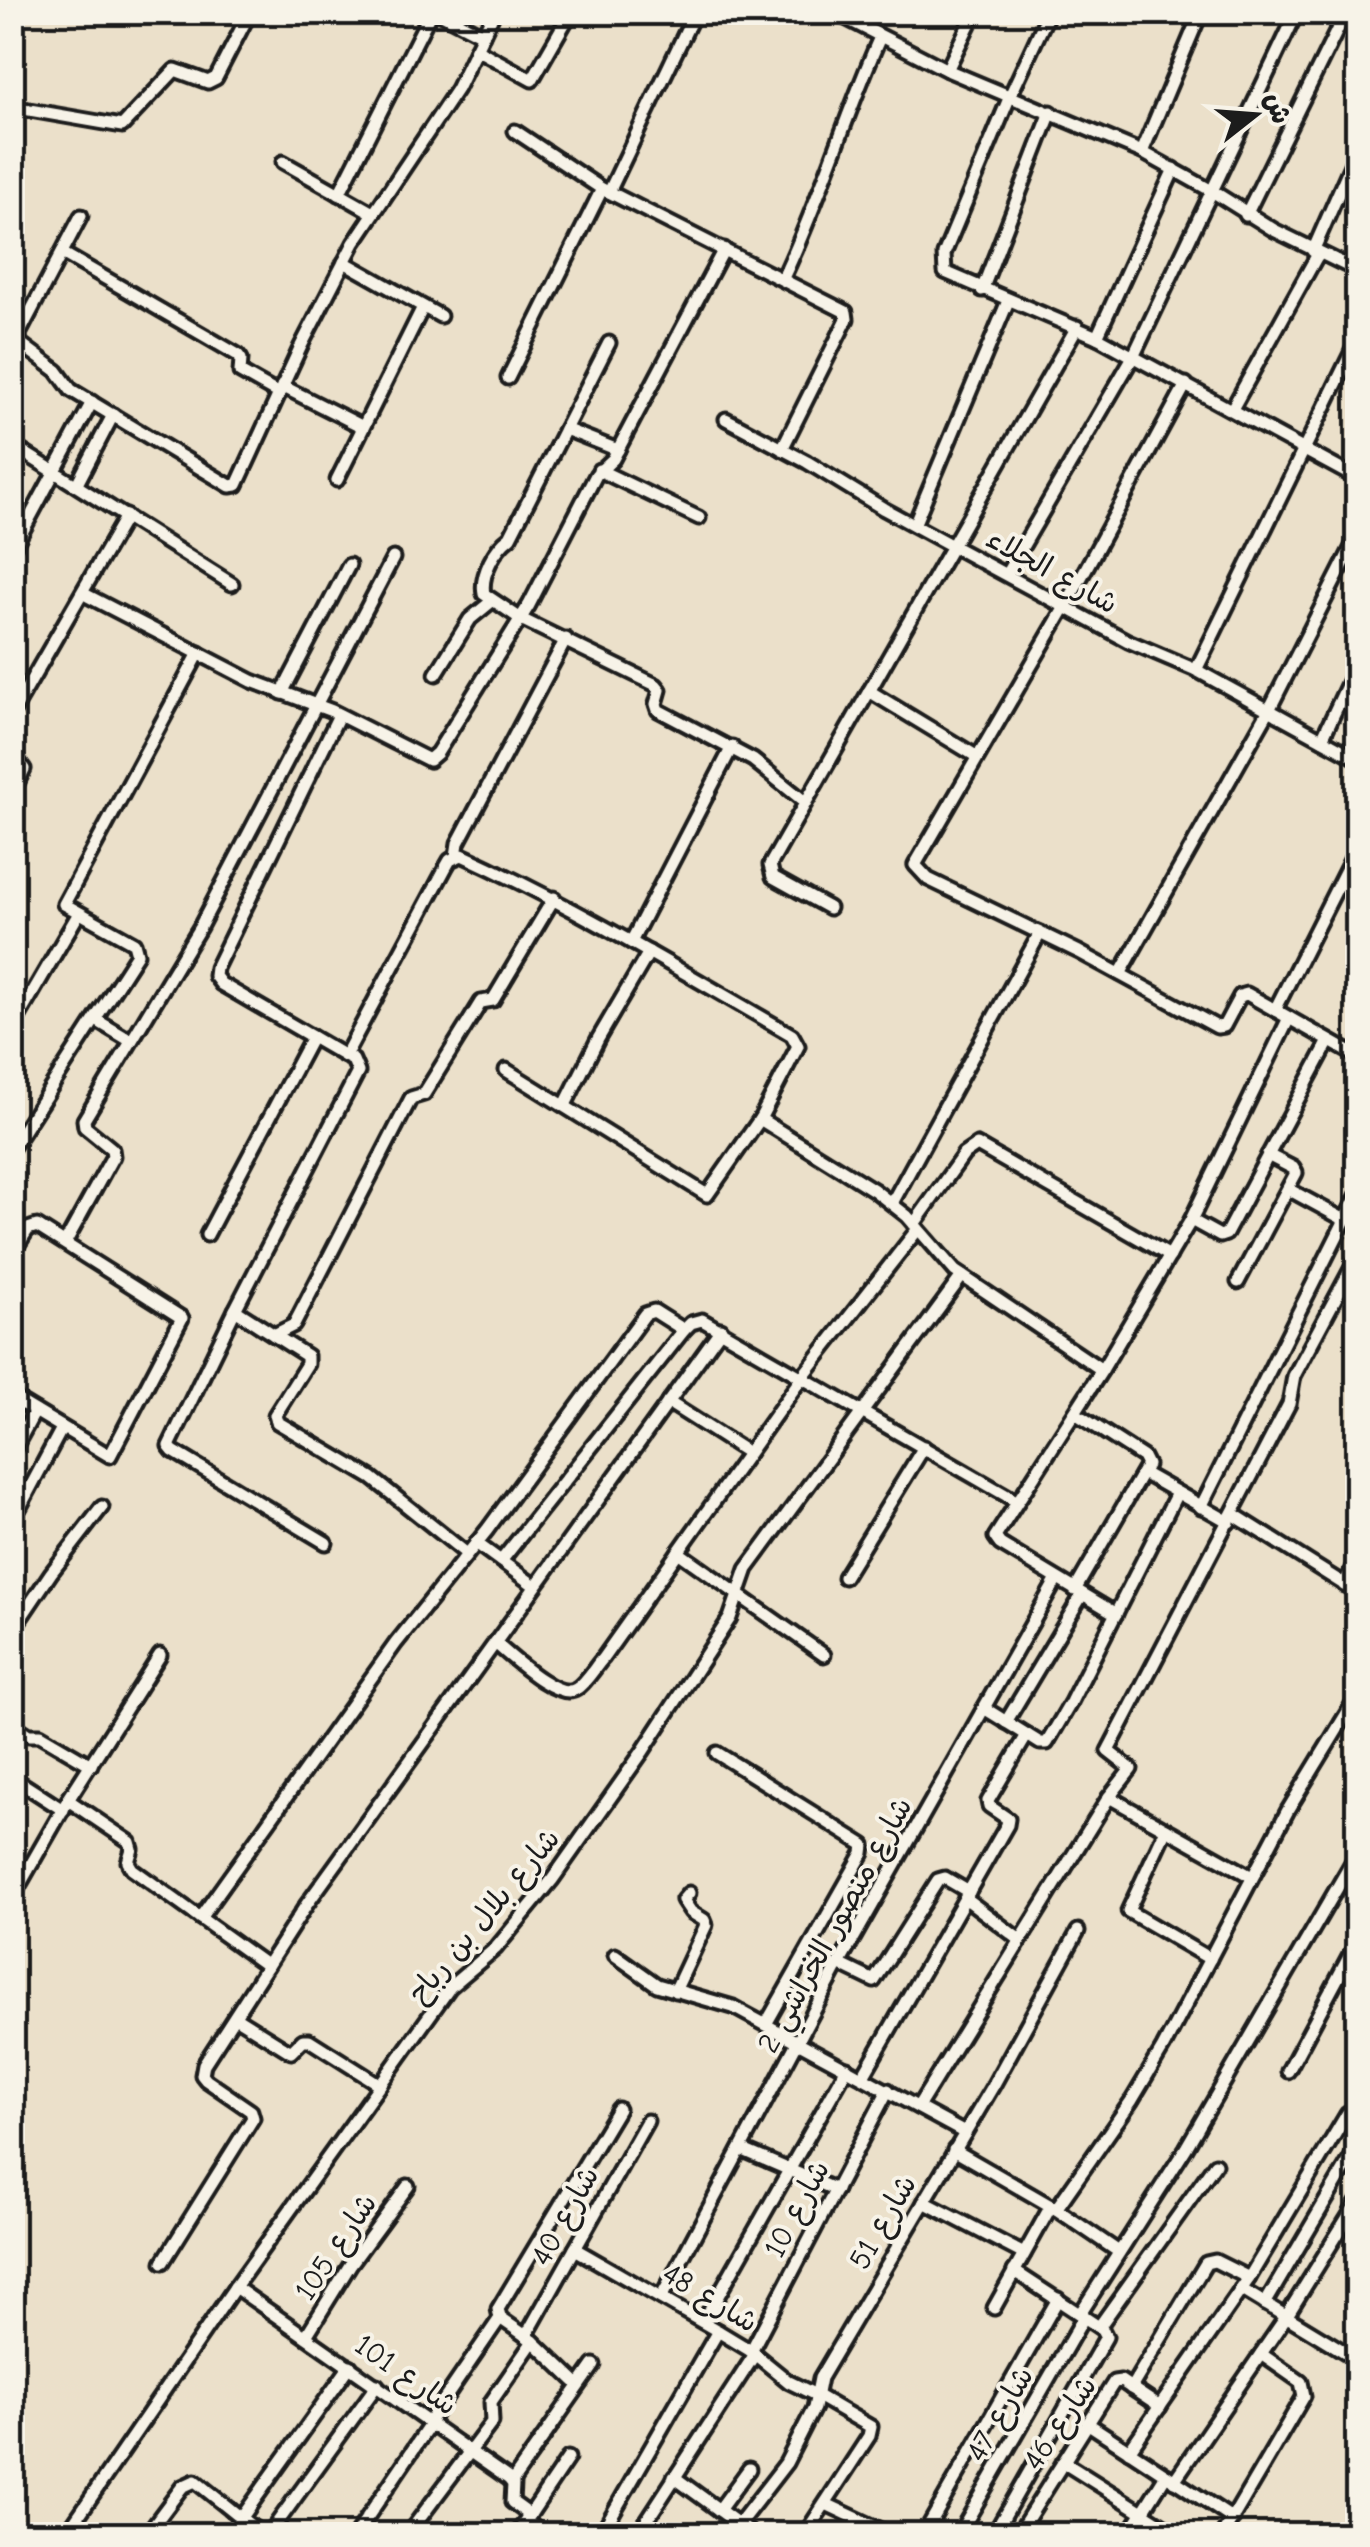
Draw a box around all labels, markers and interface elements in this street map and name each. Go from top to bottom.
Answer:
north arrow [1205,65,1305,165]
text: ش [1258,89,1298,127]
street label: شارع الجلاء [979,521,1124,624]
street label: شارع منصور الخراشي 2 [750,1791,927,2063]
street label: شارع بلال بن رباح [401,1821,570,2013]
street label: شارع 10 [757,2154,840,2265]
street label: شارع 40 [524,2160,609,2273]
street label: شارع 51 [842,2169,927,2277]
street label: شارع 105 [288,2187,387,2309]
street label: شارع 48 [654,2256,764,2343]
street label: شارع 101 [346,2327,464,2425]
street label: شارع 47 [959,2360,1044,2469]
street label: شارع 46 [1016,2369,1107,2478]

